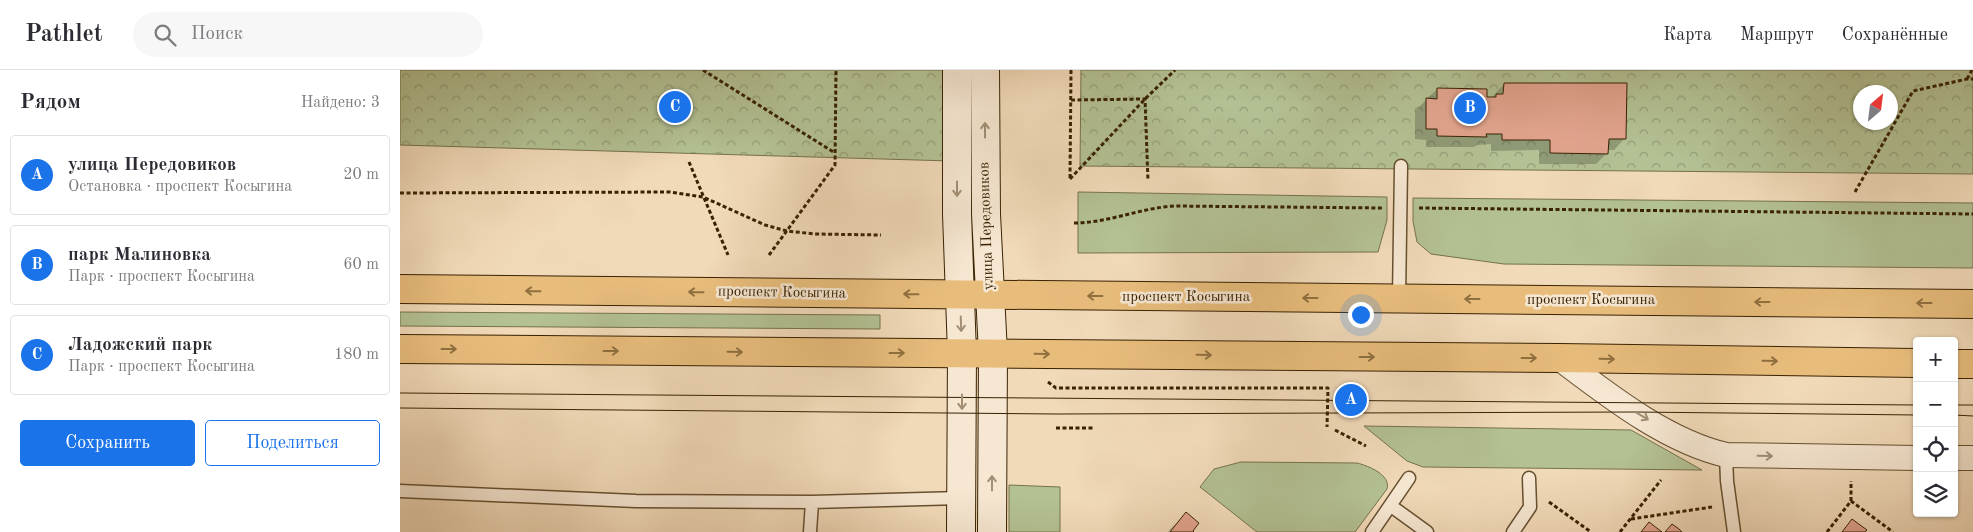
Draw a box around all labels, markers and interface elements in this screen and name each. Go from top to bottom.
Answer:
search box [133,12,483,57]
icon: search [151,21,179,49]
text: Pathlet [25,23,103,47]
text: Поиск [191,25,243,44]
text: Карта [1663,26,1712,44]
text: Маршрут [1740,26,1814,44]
text: Сохранённые [1842,26,1948,44]
north arrow [1853,85,1898,130]
pin: C [659,88,691,126]
pin: B [1454,89,1486,127]
text: Рядом [20,92,81,113]
text: Найдено: 3 [301,95,380,111]
one-way arrow [980,122,990,138]
text: улица Передовиков [68,156,236,175]
street label: улица Передовиков [977,162,997,290]
text: A [31,167,43,183]
text: 20 m [343,167,379,183]
text: Остановка · проспект Косыгина [68,179,292,195]
one-way arrow [952,180,962,196]
text: парк Малиновка [68,246,211,265]
text: B [31,257,43,273]
text: 60 m [343,257,379,273]
text: Парк · проспект Косыгина [68,269,255,285]
street label: проспект Косыгина [718,284,847,302]
one-way arrow [525,286,542,296]
one-way arrow [688,287,704,297]
one-way arrow [903,289,919,299]
street label: проспект Косыгина [1122,290,1251,305]
one-way arrow [1087,292,1103,301]
one-way arrow [1302,293,1318,303]
street label: проспект Косыгина [1527,293,1656,308]
one-way arrow [1465,295,1481,304]
one-way arrow [1754,297,1770,307]
one-way arrow [1917,298,1933,308]
your location [1348,302,1374,328]
one-way arrow [956,316,965,332]
text: Ладожский парк [68,336,212,355]
map controls [1913,337,1958,517]
button: + [1913,337,1958,382]
one-way arrow [440,344,456,354]
one-way arrow [602,346,619,356]
text: C [32,347,42,363]
text: 180 m [334,347,379,363]
one-way arrow [726,347,743,357]
one-way arrow [889,348,905,358]
one-way arrow [1033,349,1049,359]
one-way arrow [1196,351,1212,360]
one-way arrow [1358,352,1374,362]
one-way arrow [1520,353,1537,363]
one-way arrow [1599,354,1615,364]
one-way arrow [1762,356,1778,366]
text: Парк · проспект Косыгина [68,359,255,375]
pin: A [1335,381,1367,419]
button: − [1913,382,1958,427]
one-way arrow [957,394,967,410]
one-way arrow [1634,411,1649,421]
button: Сохранить [20,420,195,466]
button: Поделиться [205,420,380,466]
button: locate [1913,427,1958,472]
one-way arrow [1756,451,1772,461]
button: layers [1913,472,1958,517]
one-way arrow [987,476,997,492]

